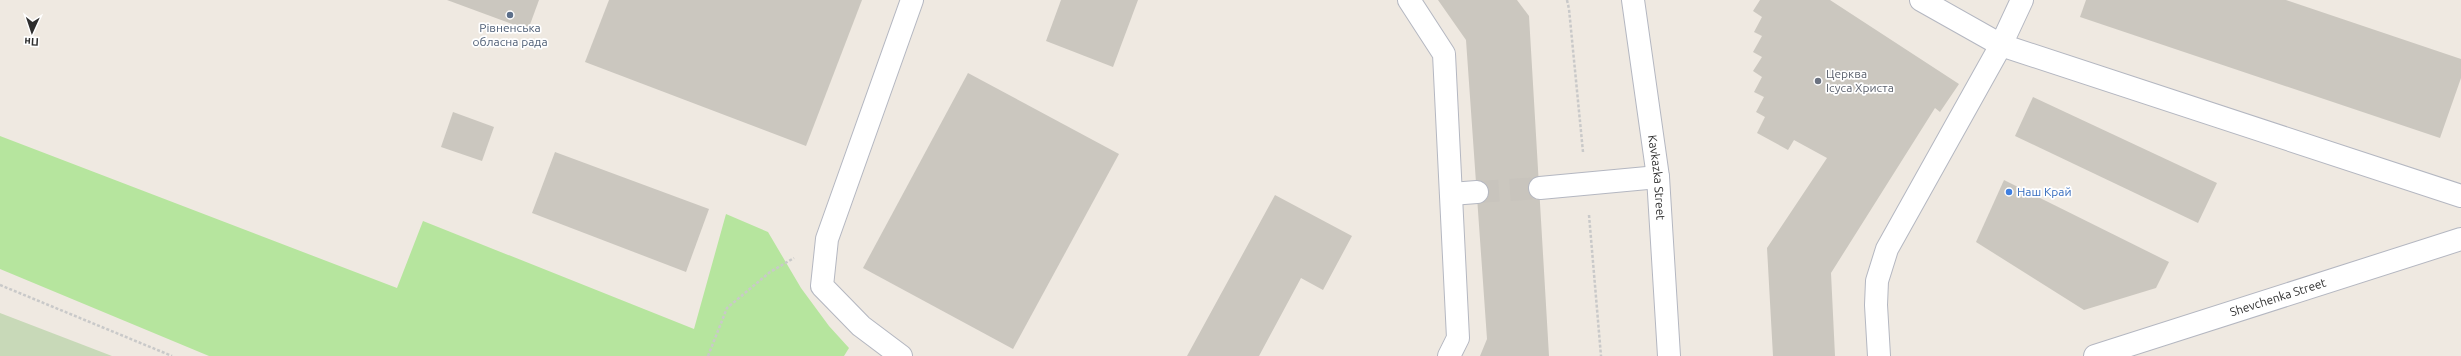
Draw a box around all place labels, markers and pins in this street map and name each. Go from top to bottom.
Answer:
marker: Рівненська обласна рада [505,10,515,20]
place label: Рівненська обласна рада [472,21,548,48]
place label: Церква Ісуса Христа [1826,67,1894,94]
marker: Церква Ісуса Христа [1813,76,1823,86]
place label: Наш Край [2017,185,2072,198]
marker: Наш Край [2004,187,2014,197]

